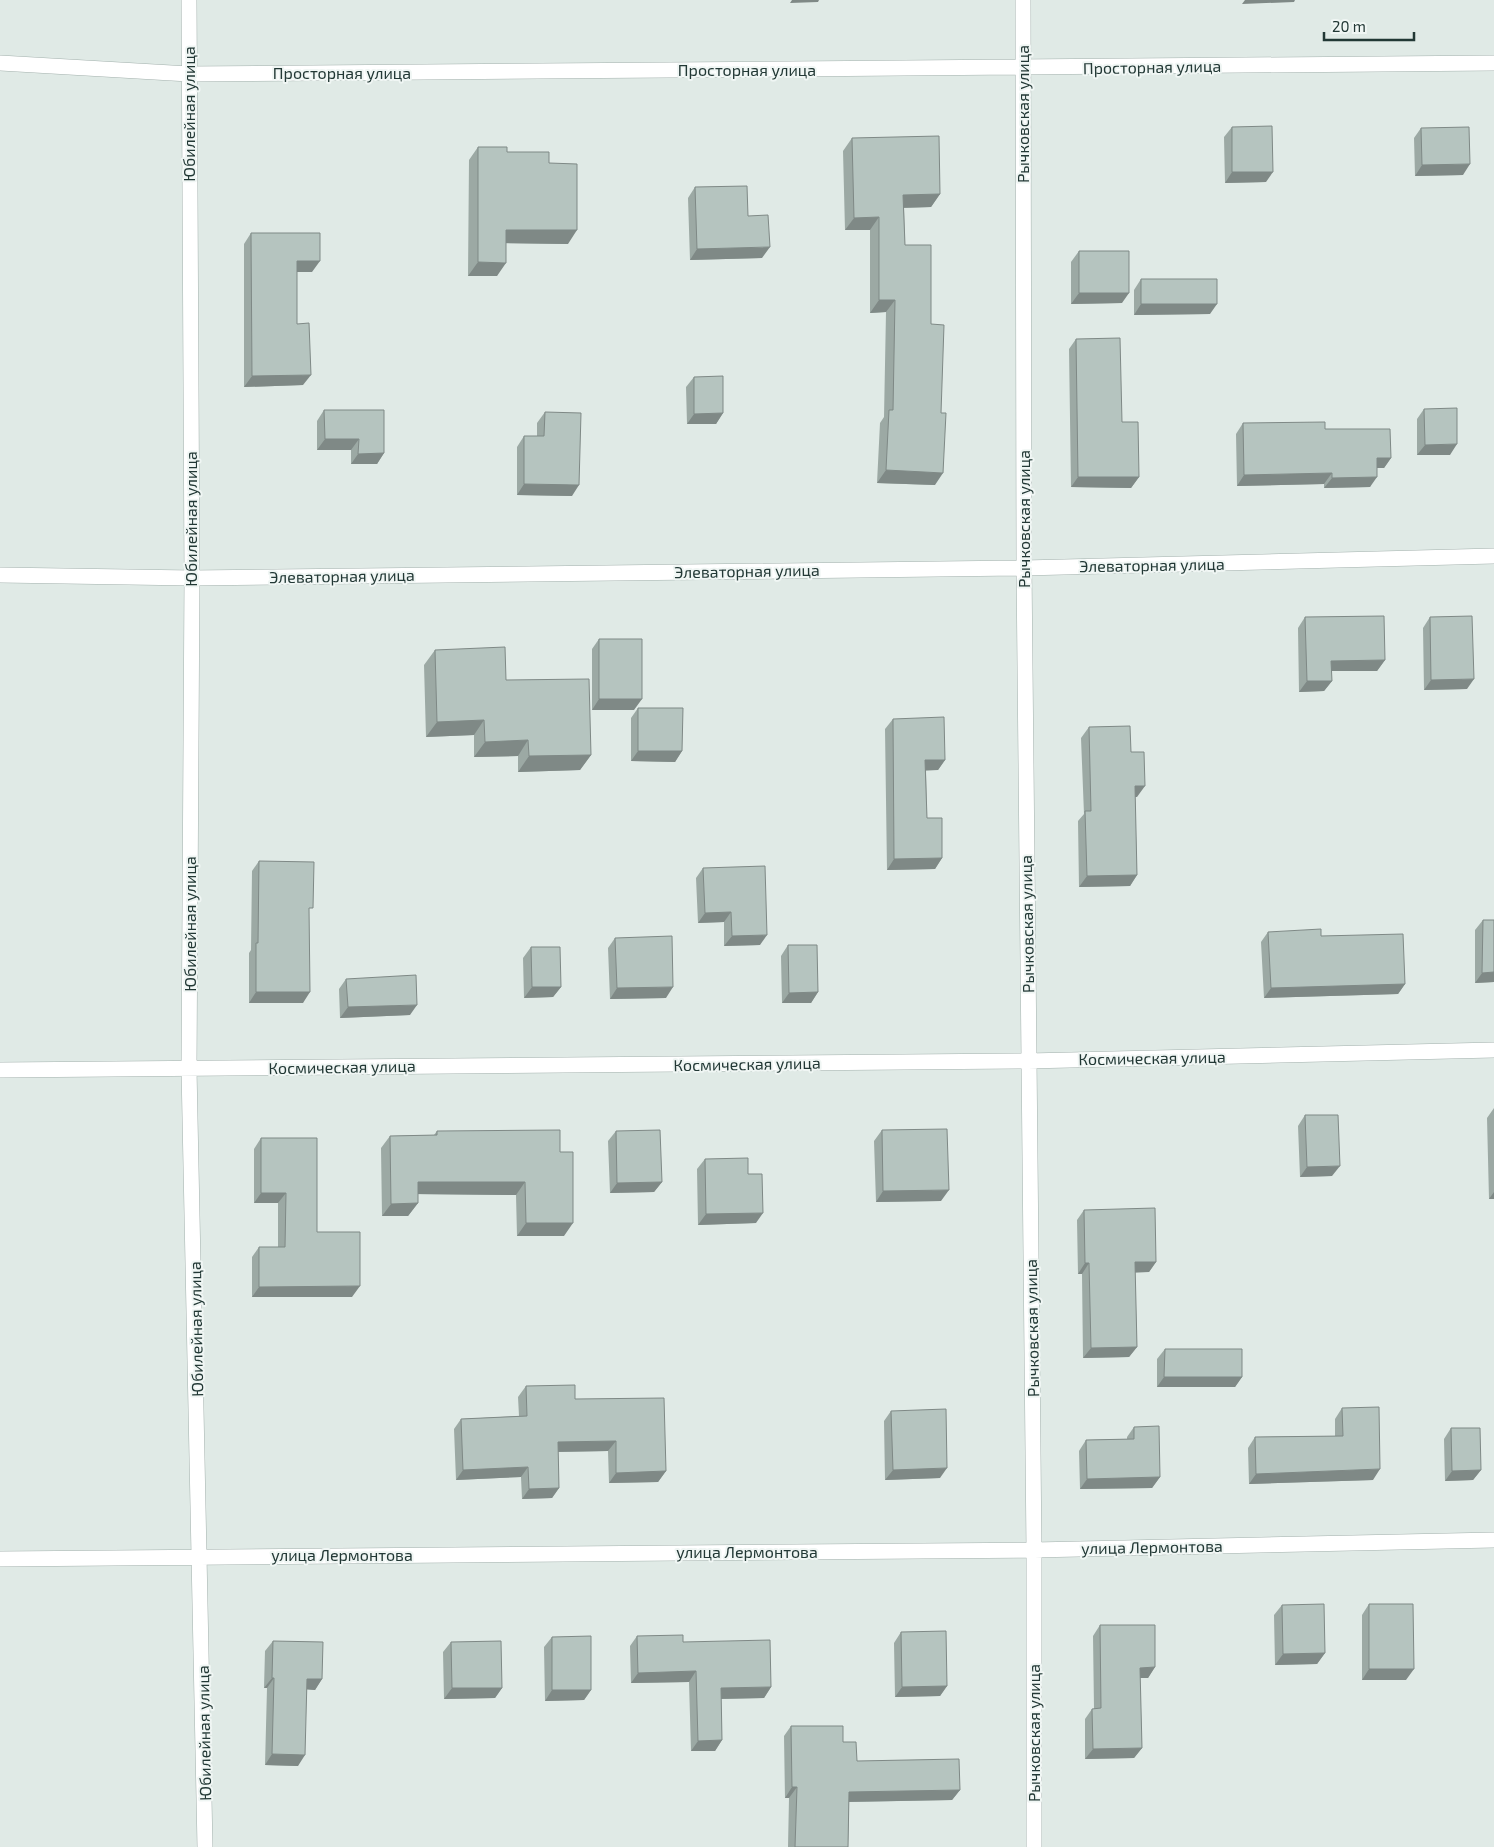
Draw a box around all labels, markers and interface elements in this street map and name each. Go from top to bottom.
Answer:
scale bar [1324,10,1414,42]
text: 20 m [1332,17,1366,35]
street label: Рычковская улица [1013,45,1033,183]
street label: Юбилейная улица [179,46,199,182]
street label: Просторная улица [1083,56,1221,78]
street label: Просторная улица [678,60,816,80]
street label: Просторная улица [273,63,411,83]
street label: Рычковская улица [1014,450,1034,588]
street label: Юбилейная улица [181,451,201,587]
street label: Элеваторная улица [1079,554,1225,576]
street label: Элеваторная улица [674,560,820,582]
street label: Элеваторная улица [269,565,415,587]
street label: Рычковская улица [1016,855,1038,993]
street label: Юбилейная улица [180,856,200,992]
street label: Космическая улица [1078,1047,1226,1069]
street label: Космическая улица [673,1053,821,1075]
street label: Космическая улица [268,1056,416,1078]
street label: Рычковская улица [1021,1259,1043,1397]
street label: Юбилейная улица [185,1261,207,1397]
street label: улица Лермонтова [1081,1536,1223,1558]
street label: улица Лермонтова [676,1542,818,1562]
street label: улица Лермонтова [271,1545,413,1565]
street label: Рычковская улица [1024,1664,1044,1802]
street label: Юбилейная улица [193,1665,215,1801]

